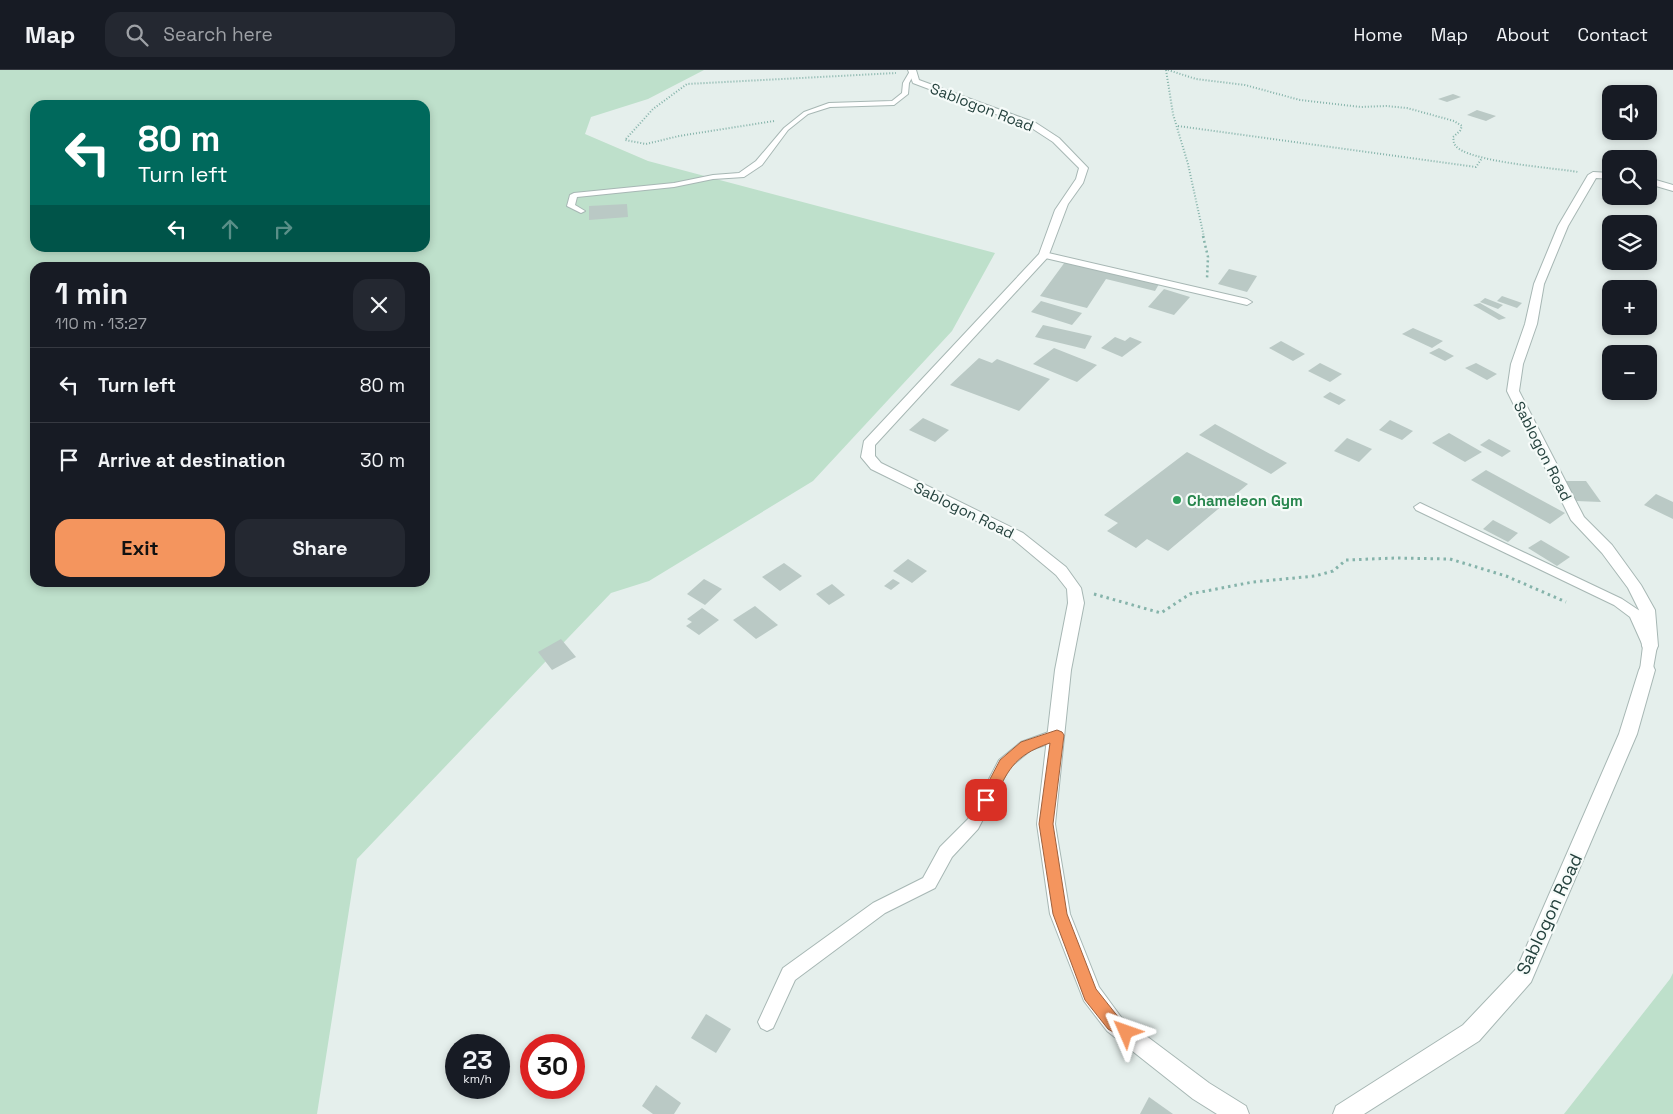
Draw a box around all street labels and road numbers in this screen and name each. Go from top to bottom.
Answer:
street label: Sablogon Road [928,79,1036,135]
street label: Sablogon Road [1510,398,1576,504]
street label: Sablogon Road [911,478,1017,542]
street label: Sablogon Road [1511,850,1587,978]

